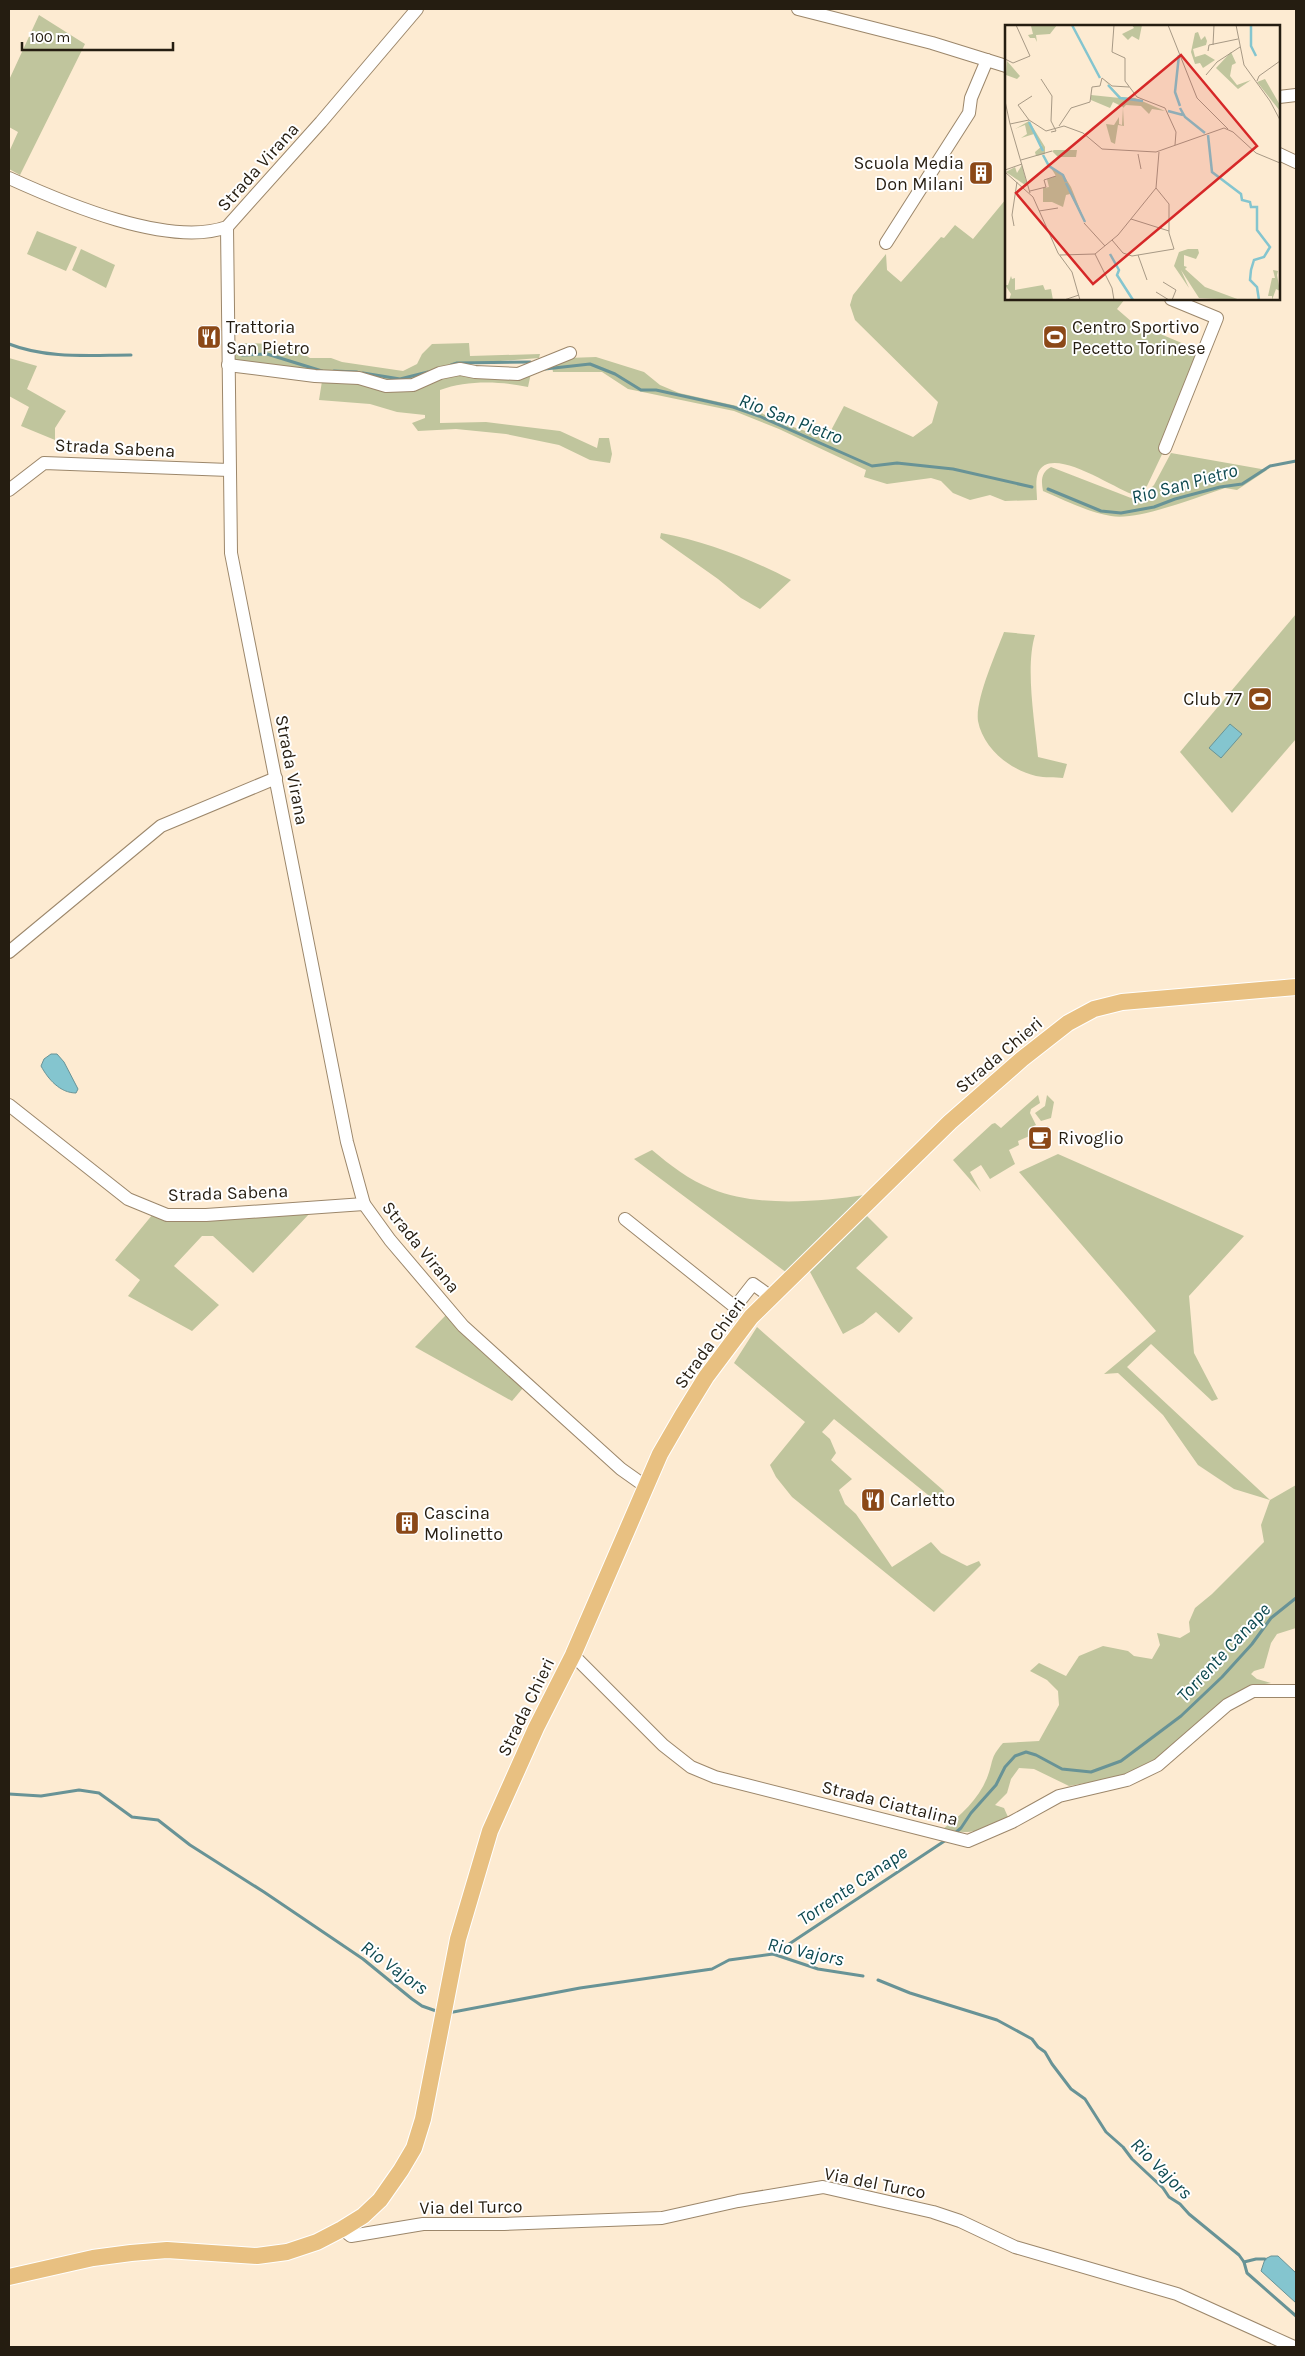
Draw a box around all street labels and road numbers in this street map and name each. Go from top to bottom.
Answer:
street label: Strada Virana [212,118,304,216]
street label: Strada Sabena [54,434,176,462]
street label: Strada Virana [271,713,313,827]
street label: Strada Chieri [951,1012,1047,1098]
street label: Strada Sabena [167,1180,289,1206]
street label: Strada Virana [377,1197,465,1297]
street label: Strada Chieri [670,1293,750,1393]
street label: Strada Chieri [493,1654,559,1760]
street label: Strada Ciattalina [819,1775,961,1831]
street label: Via del Turco [822,2162,928,2204]
street label: Via del Turco [419,2195,523,2219]

